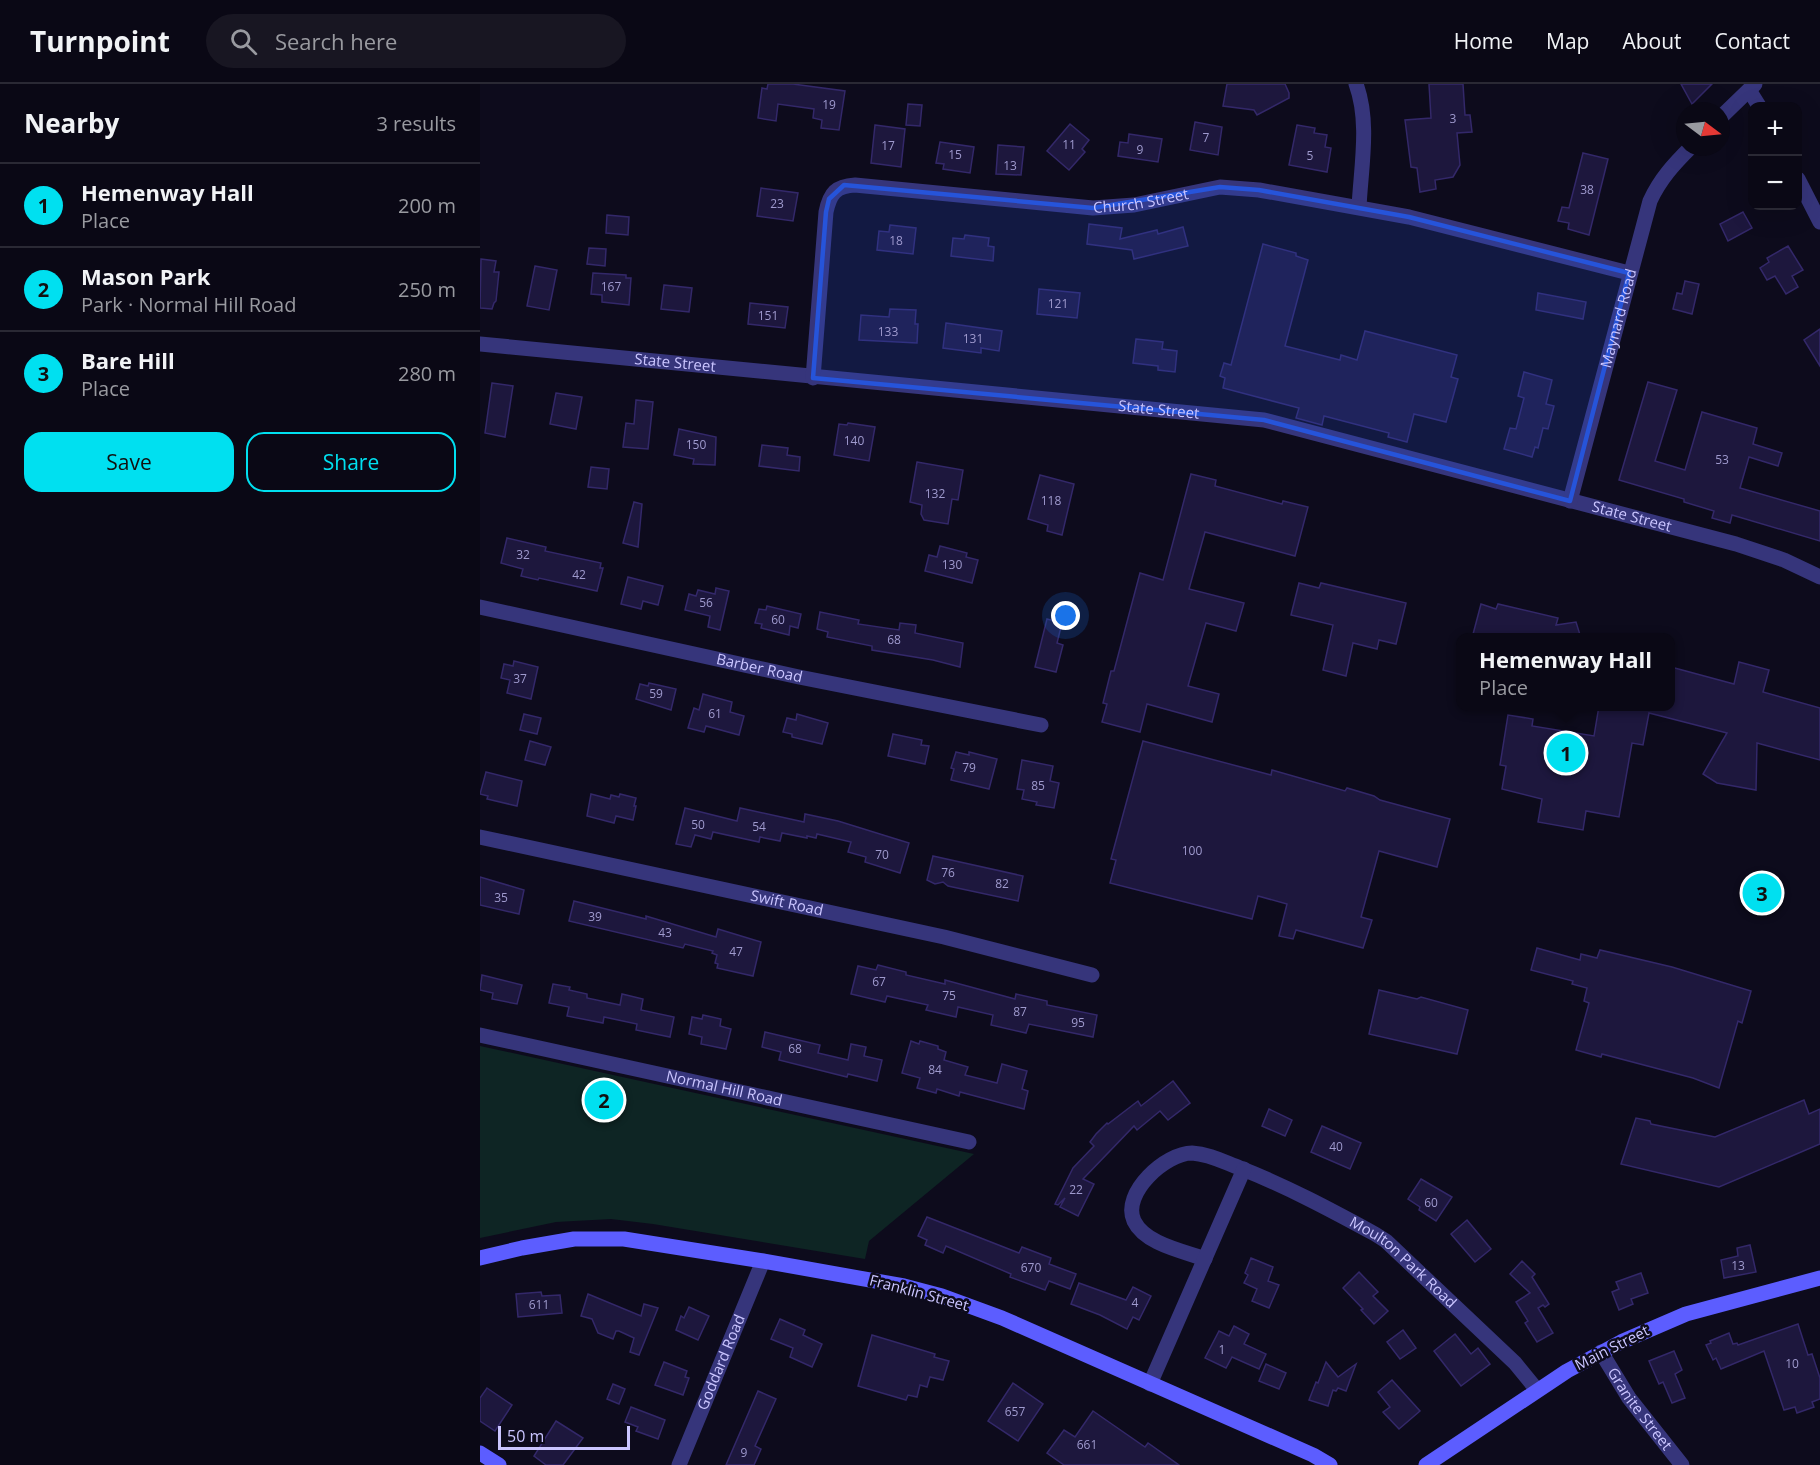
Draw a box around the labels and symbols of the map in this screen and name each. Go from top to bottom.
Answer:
house number: 19 [822,96,836,113]
north arrow [1676,102,1730,156]
house number: 3 [1450,110,1457,127]
house number: 7 [1203,129,1210,146]
house number: 11 [1062,136,1076,153]
house number: 17 [881,137,895,154]
house number: 9 [1137,141,1144,158]
house number: 15 [948,146,962,163]
house number: 5 [1307,147,1314,164]
house number: 13 [1003,157,1017,174]
house number: 38 [1580,181,1594,198]
street label: Church Street [1092,183,1190,217]
house number: 23 [770,195,784,212]
house number: 18 [889,232,903,249]
street label: Maynard Road [1595,266,1641,370]
house number: 167 [601,278,621,295]
house number: 121 [1048,295,1068,312]
house number: 151 [758,307,778,324]
house number: 133 [878,323,898,340]
house number: 131 [963,330,983,347]
street label: State Street [634,348,717,376]
street label: State Street [1117,395,1200,423]
house number: 140 [844,432,864,449]
house number: 150 [686,436,706,453]
house number: 53 [1715,451,1729,468]
house number: 132 [925,485,945,502]
house number: 118 [1041,492,1061,509]
street label: State Street [1590,496,1674,536]
house number: 32 [516,546,530,563]
house number: 130 [942,556,962,573]
house number: 42 [572,566,586,583]
house number: 56 [699,594,713,611]
your location [1051,601,1080,630]
house number: 60 [771,611,785,628]
house number: 68 [887,631,901,648]
street label: Barber Road [715,648,805,686]
house number: 37 [513,670,527,687]
house number: 59 [649,685,663,702]
house number: 61 [708,705,722,722]
pin: 1 [1546,730,1586,776]
house number: 79 [962,759,976,776]
house number: 85 [1031,777,1045,794]
house number: 50 [691,816,705,833]
house number: 54 [752,818,766,835]
house number: 100 [1182,842,1202,859]
house number: 70 [875,846,889,863]
house number: 76 [941,864,955,881]
pin: 3 [1742,870,1782,916]
house number: 82 [995,875,1009,892]
street label: Swift Road [749,885,825,920]
house number: 35 [494,889,508,906]
house number: 39 [588,908,602,925]
house number: 43 [658,924,672,941]
house number: 47 [729,943,743,960]
house number: 67 [872,973,886,990]
house number: 75 [942,987,956,1004]
house number: 87 [1013,1003,1027,1020]
house number: 95 [1071,1014,1085,1031]
house number: 68 [788,1040,802,1057]
house number: 84 [928,1061,942,1078]
street label: Normal Hill Road [664,1065,784,1110]
pin: 2 [584,1078,624,1122]
house number: 40 [1329,1138,1343,1155]
house number: 22 [1069,1181,1083,1198]
house number: 60 [1424,1194,1438,1211]
street label: Moulton Park Road [1346,1211,1461,1312]
house number: 13 [1731,1257,1745,1274]
house number: 670 [1021,1259,1041,1276]
street label: Franklin Street [867,1269,971,1315]
house number: 4 [1132,1294,1139,1311]
house number: 611 [529,1296,549,1313]
street label: Goddard Road [692,1311,749,1413]
street label: Main Street [1571,1320,1652,1374]
house number: 1 [1219,1341,1225,1358]
house number: 10 [1785,1355,1799,1372]
street label: Granite Street [1604,1363,1677,1454]
house number: 657 [1005,1403,1025,1420]
scale bar [498,1423,630,1450]
house number: 661 [1077,1436,1097,1453]
house number: 9 [741,1444,748,1461]

